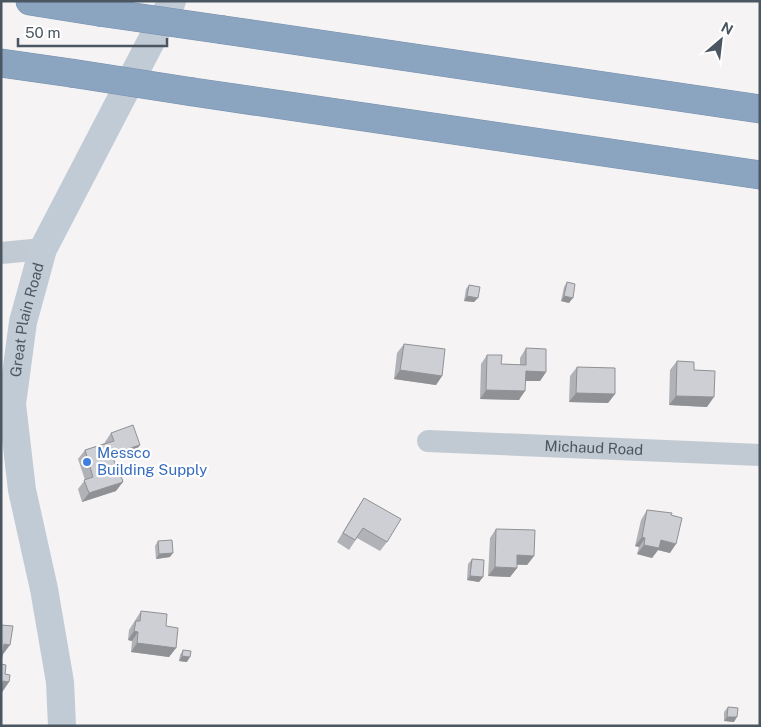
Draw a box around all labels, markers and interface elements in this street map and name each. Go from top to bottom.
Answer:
scale bar [18,15,166,47]
north arrow [696,15,746,65]
text: N [719,19,736,38]
text: 50 m [25,24,60,41]
street label: Great Plain Road [7,261,47,378]
street label: Michaud Road [544,437,644,458]
place label: Messco Building Supply [97,444,207,478]
marker: Messco Building Supply [81,456,93,468]

